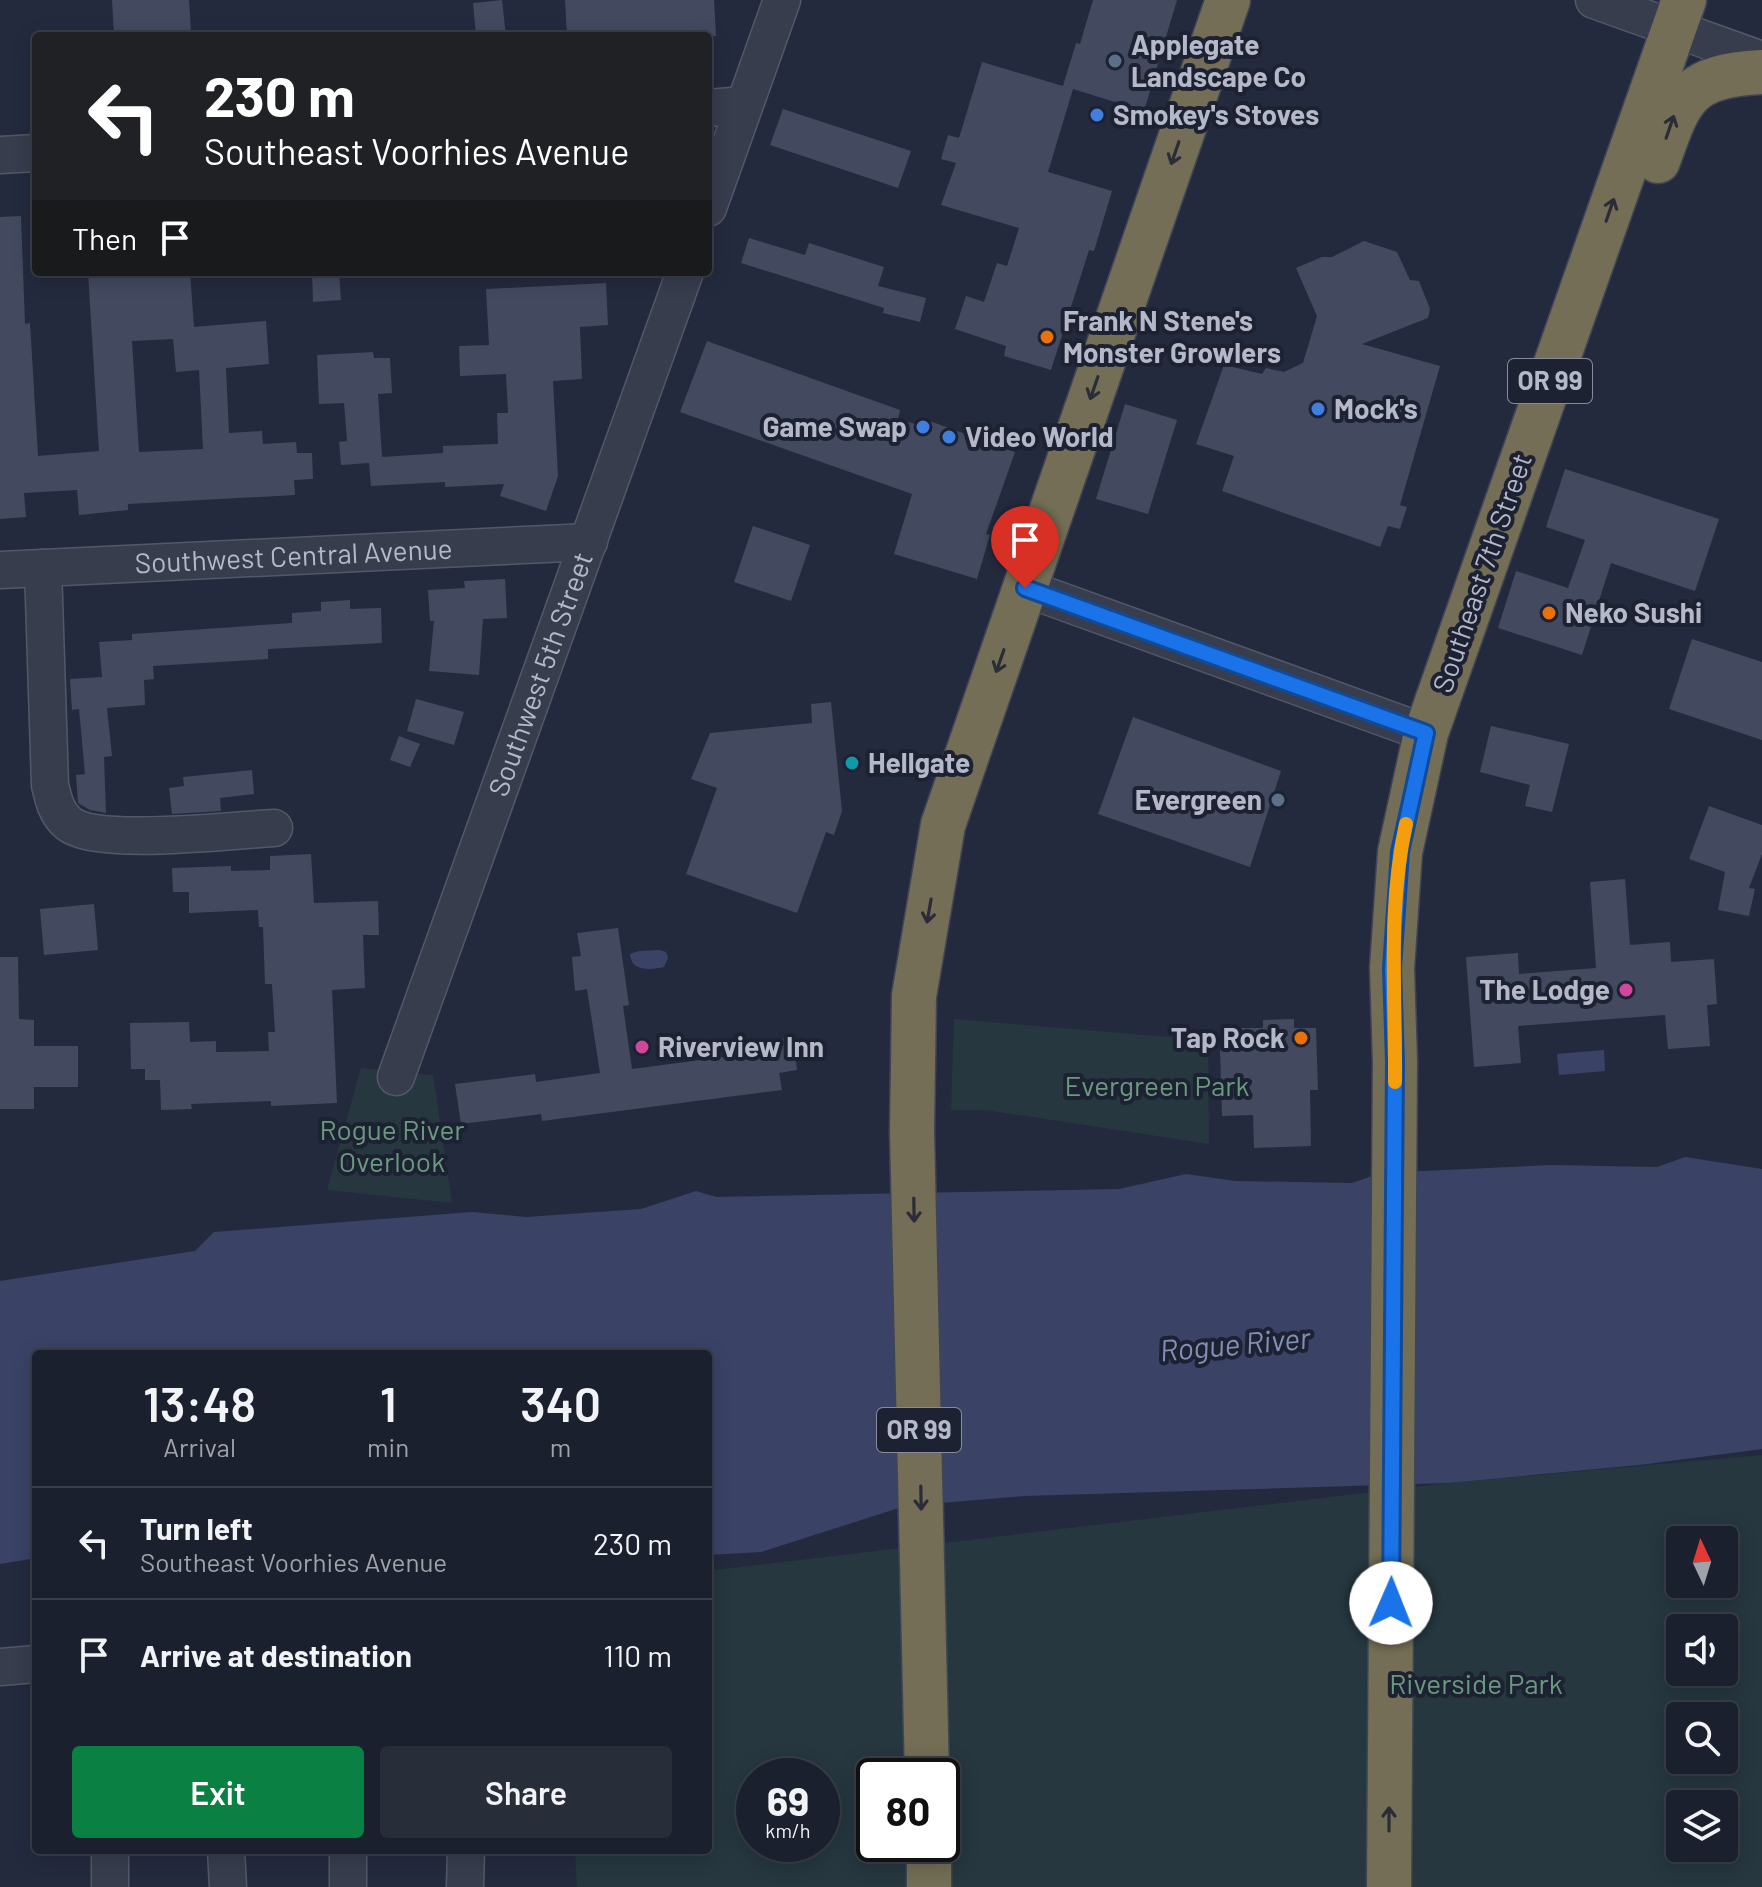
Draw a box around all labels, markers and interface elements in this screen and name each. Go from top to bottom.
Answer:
place label: Applegate Landscape Co [1131,27,1306,93]
marker: Applegate Landscape Co [1106,52,1124,70]
text: 230 m [204,61,355,128]
icon: left [72,64,176,168]
place label: Smokey's Stoves [1113,97,1319,131]
marker: Smokey's Stoves [1088,106,1106,124]
one-way arrow [1663,115,1678,140]
text: Southeast Voorhies Avenue [204,129,629,172]
one-way arrow [1166,140,1181,165]
one-way arrow [1603,198,1618,223]
icon: arrive [153,216,197,260]
text: Then [72,220,137,256]
place label: Frank N Stene's Monster Growlers [1063,303,1281,369]
marker: Frank N Stene's Monster Growlers [1038,328,1056,346]
road number: OR 99 [1508,359,1592,403]
one-way arrow [1085,376,1100,401]
place label: Mock's [1334,391,1418,425]
marker: Mock's [1309,400,1327,418]
place label: Game Swap [762,409,907,443]
marker: Game Swap [914,418,932,436]
place label: Video World [965,419,1114,453]
marker: Video World [940,428,958,446]
street label: Southeast 7th Street [1424,449,1538,697]
pin [991,506,1059,588]
icon: arrive [1003,518,1047,562]
street label: Southwest Central Avenue [134,531,453,580]
street label: Southwest 5th Street [480,547,599,801]
place label: Neko Sushi [1565,595,1702,629]
marker: Neko Sushi [1540,604,1558,622]
one-way arrow [991,649,1006,674]
place label: Hellgate [868,745,970,779]
marker: Hellgate [843,754,861,772]
place label: Evergreen [1135,782,1262,816]
marker: Evergreen [1269,791,1287,809]
one-way arrow [920,898,935,923]
place label: The Lodge [1479,972,1610,1006]
marker: The Lodge [1617,981,1635,999]
place label: Tap Rock [1171,1020,1285,1054]
place label: Riverview Inn [658,1029,824,1063]
marker: Tap Rock [1292,1029,1310,1047]
marker: Riverview Inn [633,1038,651,1056]
park label: Evergreen Park [1064,1068,1250,1102]
park label: Rogue River Overlook [319,1112,465,1178]
one-way arrow [906,1196,921,1223]
water label: Rogue River [1158,1318,1313,1368]
text: 13:48 [143,1374,256,1432]
text: 1 [380,1374,397,1432]
text: 340 [520,1374,601,1432]
road number: OR 99 [877,1408,961,1452]
text: Arrival [163,1431,236,1462]
text: min [367,1431,409,1462]
text: m [550,1431,571,1462]
one-way arrow [913,1484,928,1511]
text: Turn left [140,1510,253,1546]
icon: left [72,1521,116,1565]
text: 230 m [593,1525,672,1561]
north arrow [1666,1526,1738,1598]
map controls [1666,1526,1738,1862]
text: Southeast Voorhies Avenue [140,1546,447,1577]
position arrow [1349,1561,1433,1645]
button: sound [1666,1614,1738,1686]
icon: arrive [72,1633,116,1677]
text: Arrive at destination [140,1637,412,1673]
text: 110 m [603,1637,672,1673]
park label: Riverside Park [1389,1666,1563,1700]
button: search [1666,1702,1738,1774]
button: Exit [72,1746,364,1838]
button: Share [380,1746,672,1838]
speed limit sign: 80 [856,1758,960,1862]
text: 69 [767,1776,809,1824]
button: layers [1666,1790,1738,1862]
one-way arrow [1381,1806,1397,1833]
text: km/h [765,1818,811,1842]

